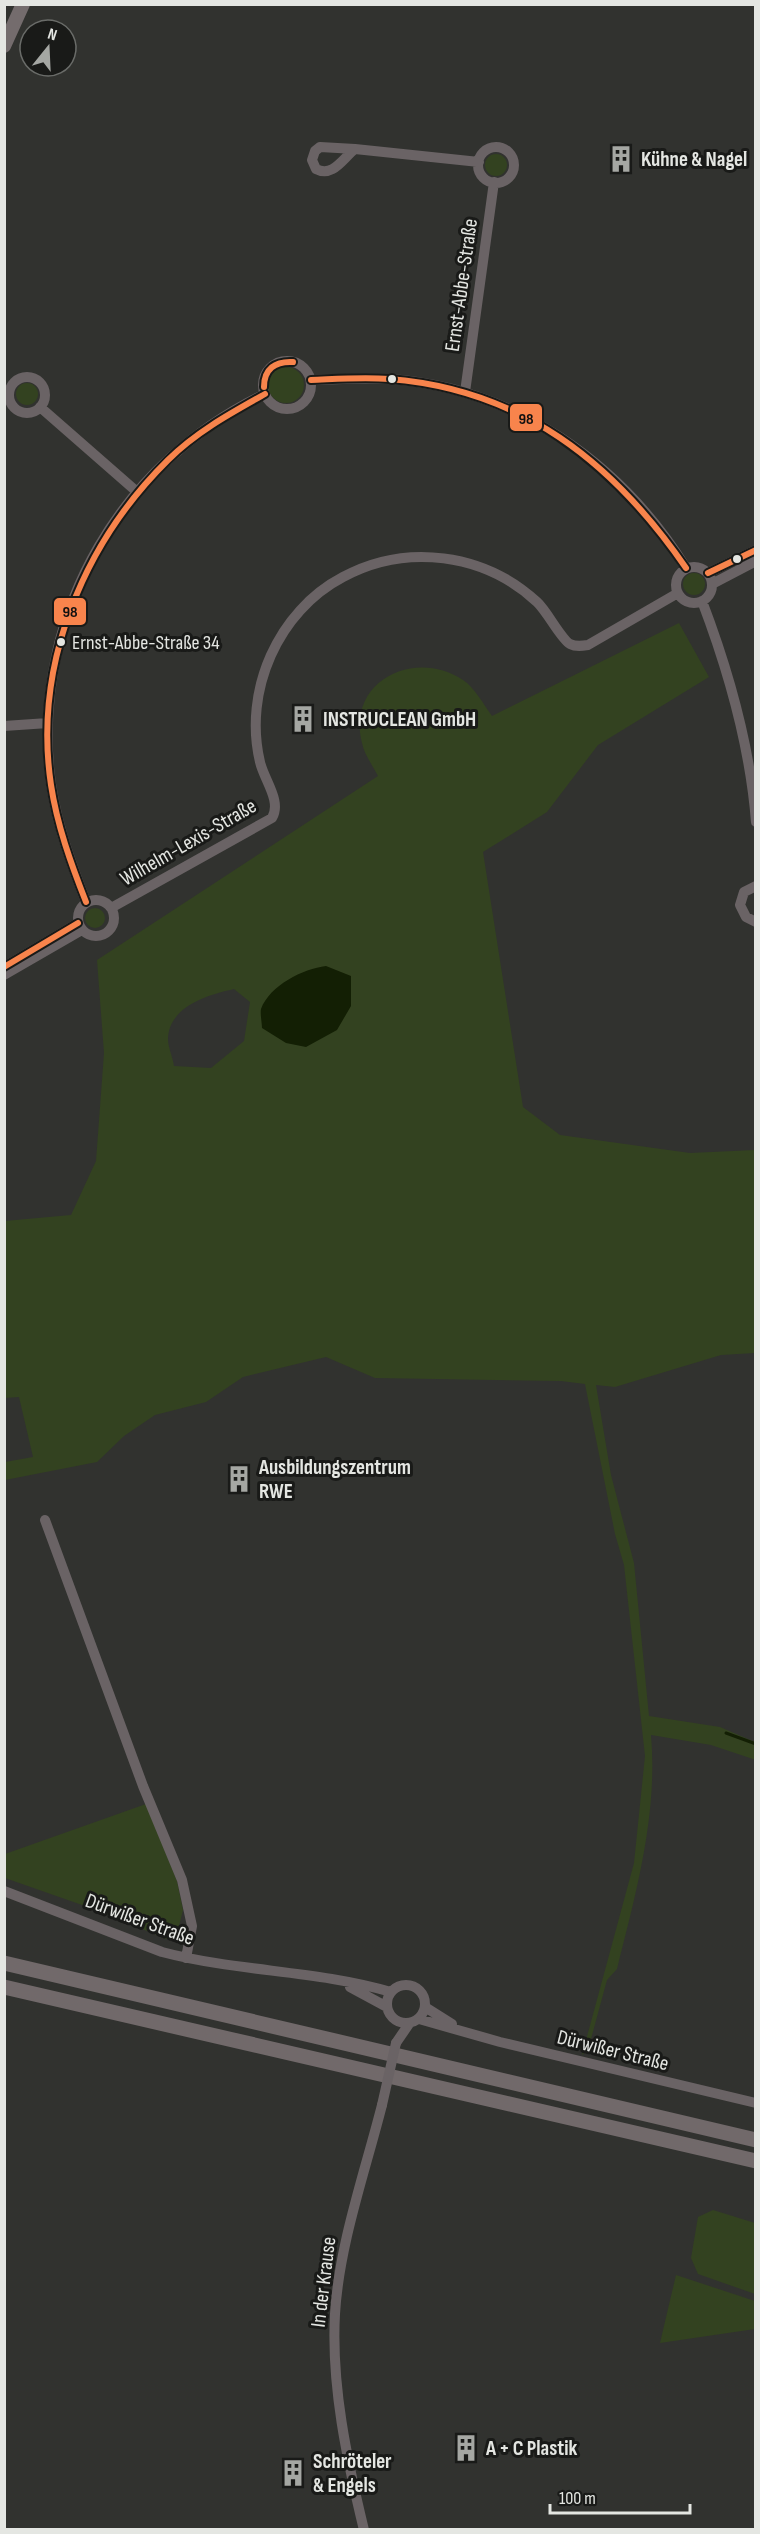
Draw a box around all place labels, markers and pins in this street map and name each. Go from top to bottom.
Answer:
building icon: Kühne & Nagel [606,144,636,174]
place label: Kühne & Nagel [641,147,747,172]
unlabelled marker [386,373,398,385]
unlabelled marker [731,553,743,565]
place label: Ernst-Abbe-Straße 34 [72,631,220,655]
marker: Ernst-Abbe-Straße 34 [55,636,67,648]
building icon: INSTRUCLEAN GmbH [288,704,318,734]
place label: INSTRUCLEAN GmbH [323,707,476,732]
place label: Ausbildungszentrum RWE [258,1455,411,1504]
building icon: Ausbildungszentrum RWE [224,1464,254,1494]
building icon: A + C Plastik [451,2433,481,2463]
place label: A + C Plastik [485,2436,577,2461]
place label: Schröteler & Engels [313,2449,392,2498]
building icon: Schröteler & Engels [278,2458,308,2488]

